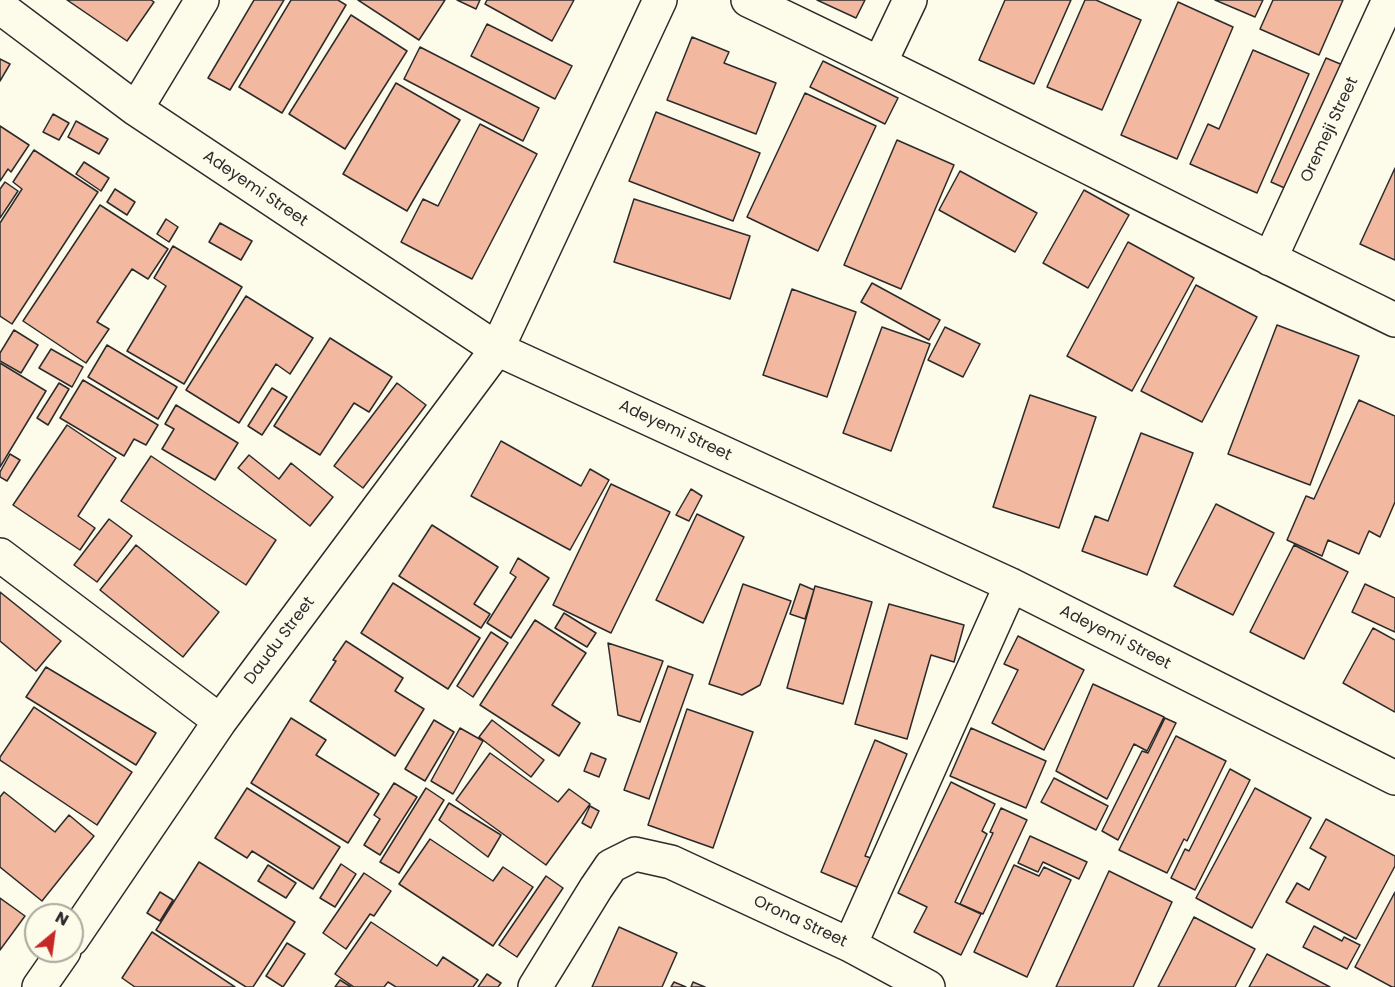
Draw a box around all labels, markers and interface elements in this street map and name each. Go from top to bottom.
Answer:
street label: Oremeji Street [1297,74,1363,186]
street label: Adeyemi Street [199,147,311,231]
street label: Adeyemi Street [616,397,734,465]
street label: Daudu Street [241,593,319,689]
street label: Adeyemi Street [1056,602,1174,674]
street label: Orona Street [750,892,850,952]
north arrow [24,903,84,963]
text: N [51,906,73,932]

